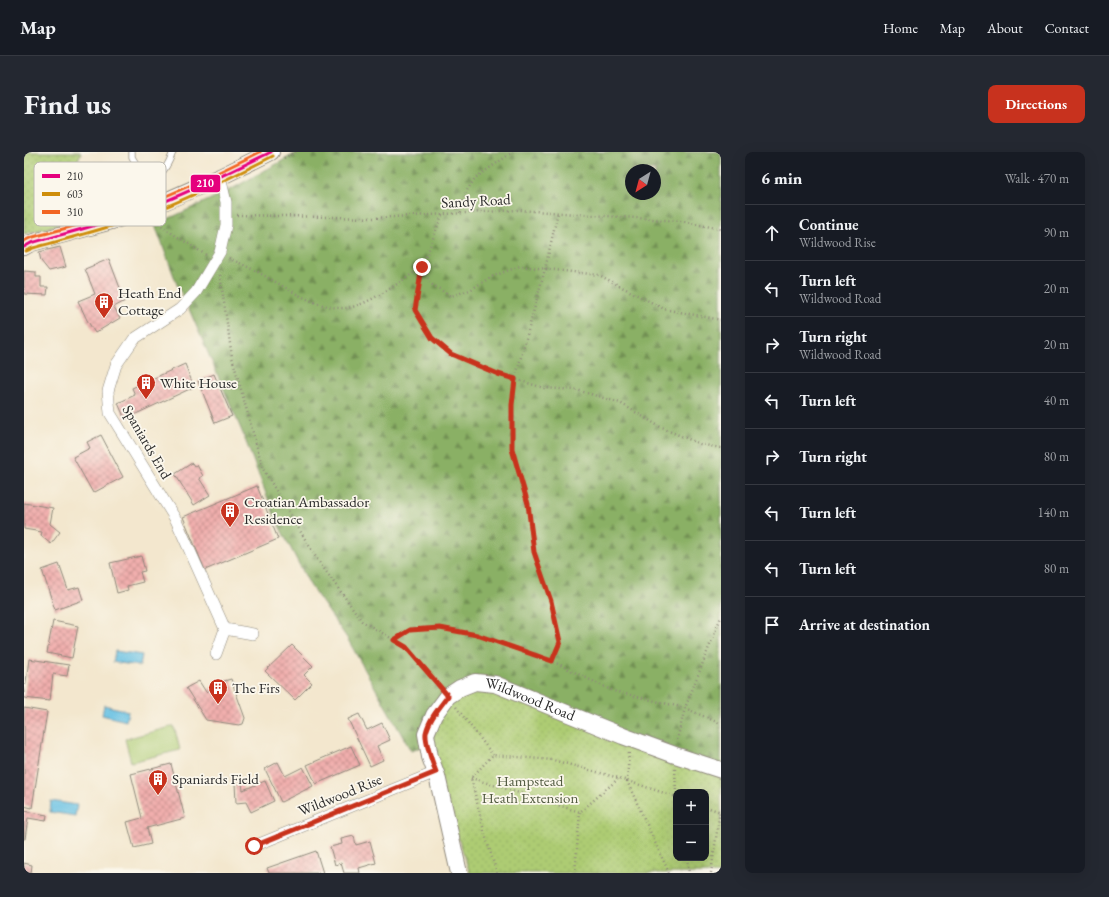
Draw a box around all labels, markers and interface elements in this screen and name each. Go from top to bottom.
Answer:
text: Map [20,15,56,40]
text: Home [883,19,918,37]
text: Map [940,19,965,37]
text: About [987,19,1023,37]
text: Contact [1045,19,1089,37]
button: Directions [988,85,1085,123]
text: Find us [24,86,111,122]
legend [34,162,166,226]
north arrow [625,164,661,200]
text: 6 min [761,167,802,189]
text: 210 [67,169,83,183]
text: Walk · 470 m [1005,170,1069,187]
line badge: 210 [190,174,221,193]
text: 210 [196,176,214,190]
text: 603 [67,187,83,201]
street label: Sandy Road [441,189,512,212]
text: 310 [67,205,83,219]
text: Continue [799,215,859,234]
icon: ahead [761,222,783,244]
text: 90 m [1044,224,1069,241]
text: Wildwood Rise [799,234,876,251]
route end [413,258,431,276]
text: Turn left [799,271,856,290]
icon: left [761,278,783,300]
text: 20 m [1044,280,1069,297]
place label: Heath End Cottage [118,283,182,319]
text: Wildwood Road [799,290,881,307]
building icon: Heath End Cottage [93,291,115,319]
text: Turn right [799,327,867,346]
icon: right [761,334,783,356]
text: 20 m [1044,336,1069,353]
text: Wildwood Road [799,346,881,363]
building icon: White House [135,372,157,400]
place label: White House [160,373,237,392]
icon: left [761,390,783,412]
text: Turn left [799,391,856,410]
text: 40 m [1044,392,1069,409]
street label: Spaniards End [119,401,176,483]
icon: right [761,446,783,468]
text: Turn right [799,447,867,466]
text: 80 m [1044,448,1069,465]
place label: Croatian Ambassador Residence [244,492,369,528]
building icon: Croatian Ambassador Residence [219,500,241,528]
icon: left [761,502,783,524]
text: Turn left [799,503,856,522]
text: 140 m [1038,504,1069,521]
icon: left [761,558,783,580]
text: Turn left [799,559,856,578]
text: 80 m [1044,560,1069,577]
icon: arrive [761,614,783,636]
text: Arrive at destination [799,615,930,634]
street label: Wildwood Road [485,673,578,725]
building icon: The Firs [207,677,229,705]
place label: The Firs [232,678,280,697]
building icon: Spaniards Field [147,768,169,796]
place label: Spaniards Field [172,769,259,788]
street label: Wildwood Rise [295,769,385,820]
park label: Hampstead Heath Extension [482,771,578,807]
map controls [673,789,709,861]
button: + [673,789,709,825]
button: − [673,825,709,861]
route start [245,837,263,855]

